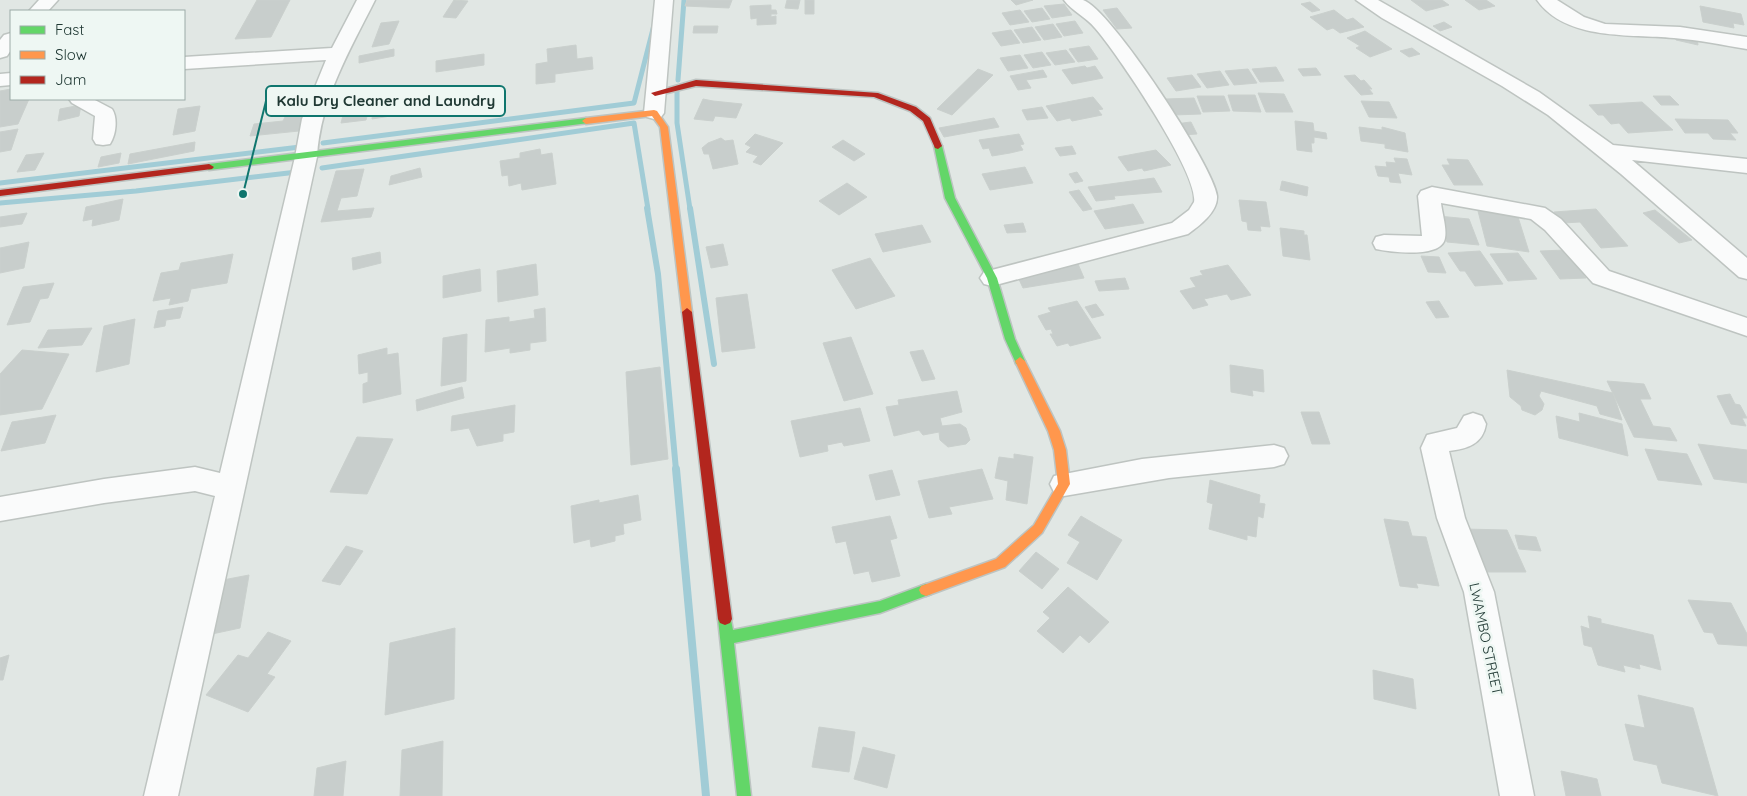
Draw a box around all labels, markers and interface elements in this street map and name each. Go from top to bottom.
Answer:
legend [10,10,185,100]
text: Fast [55,20,84,39]
text: Slow [55,45,87,64]
text: Jam [55,70,86,89]
callout: Kalu Dry Cleaner and Laundry [266,86,505,116]
text: Kalu Dry Cleaner and Laundry [277,91,495,110]
street label: LWAMBO STREET [1465,581,1507,697]

